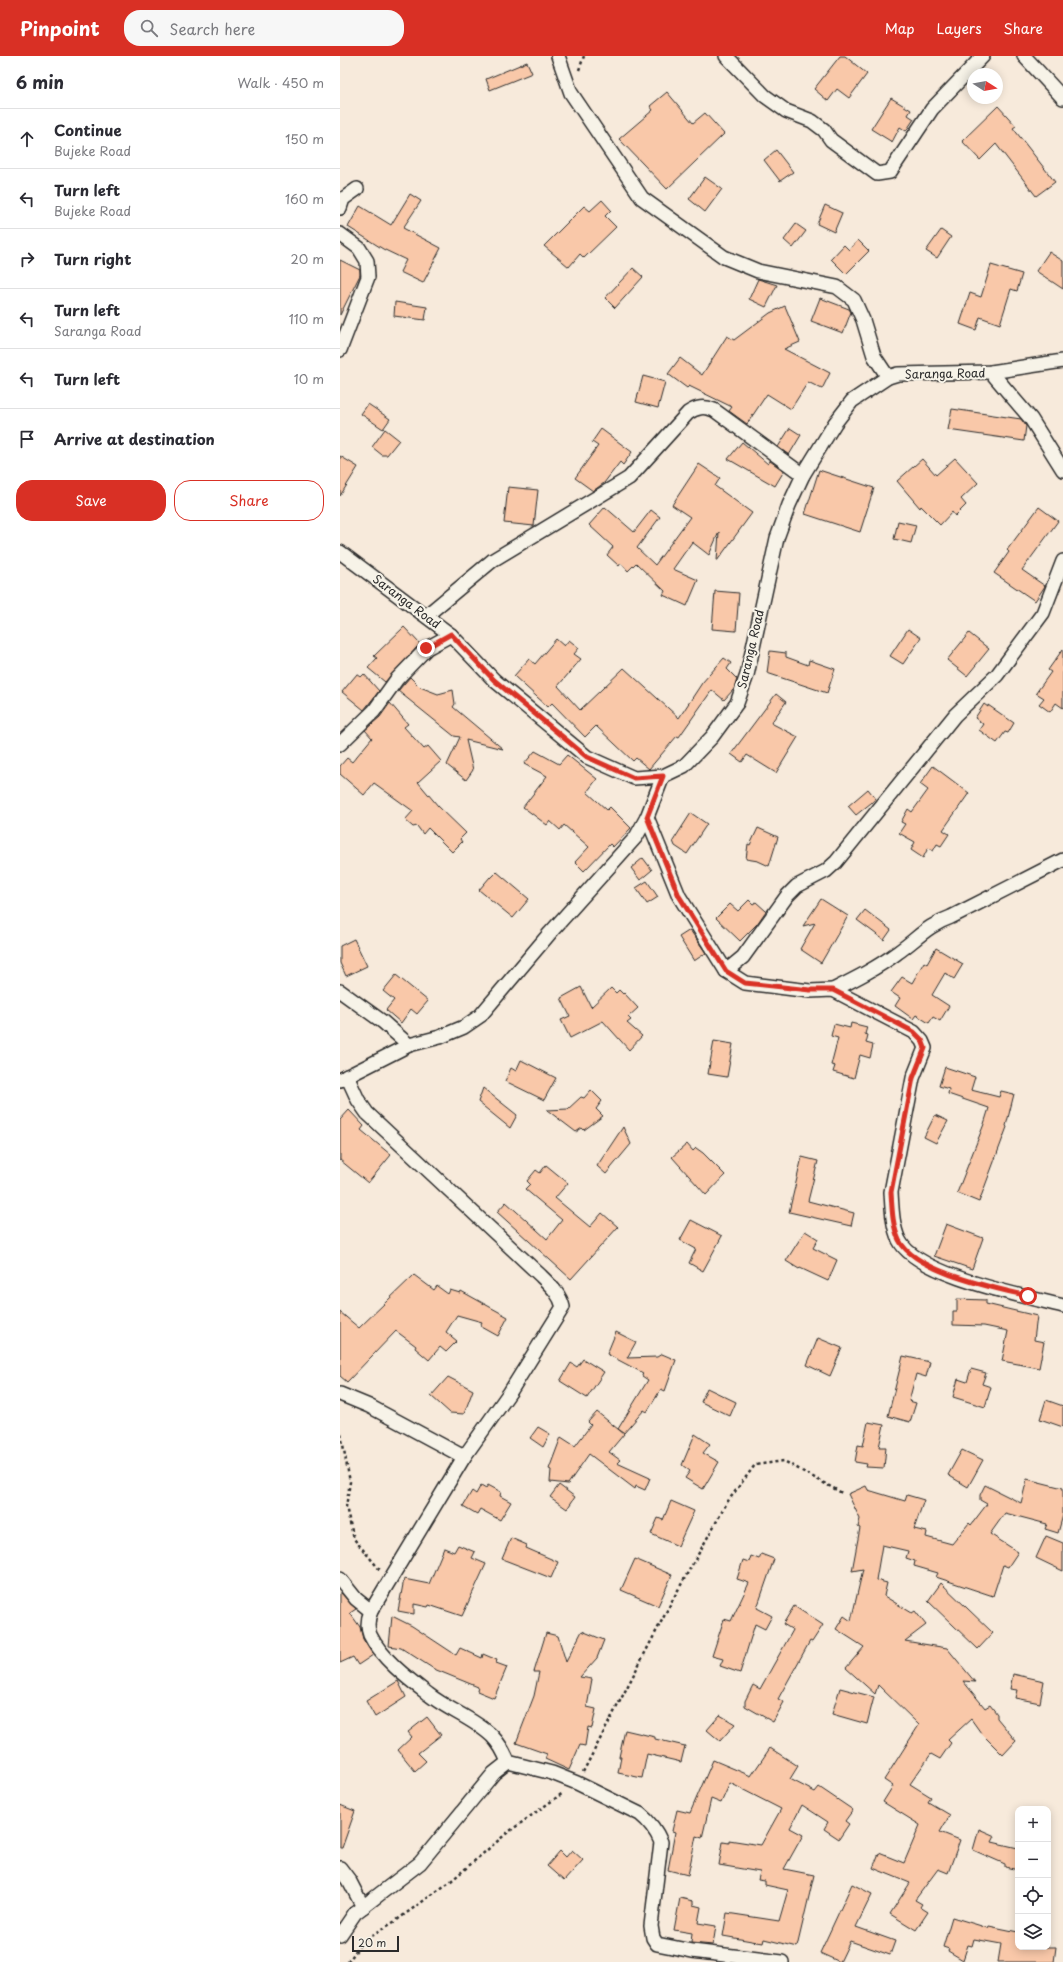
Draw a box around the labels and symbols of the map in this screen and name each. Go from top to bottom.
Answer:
north arrow [967,68,1003,104]
street label: Saranga Road [904,363,986,383]
street label: Saranga Road [369,569,445,633]
street label: Saranga Road [732,608,768,690]
route end [417,639,435,657]
route start [1019,1287,1037,1305]
scale bar [352,1934,399,1953]

